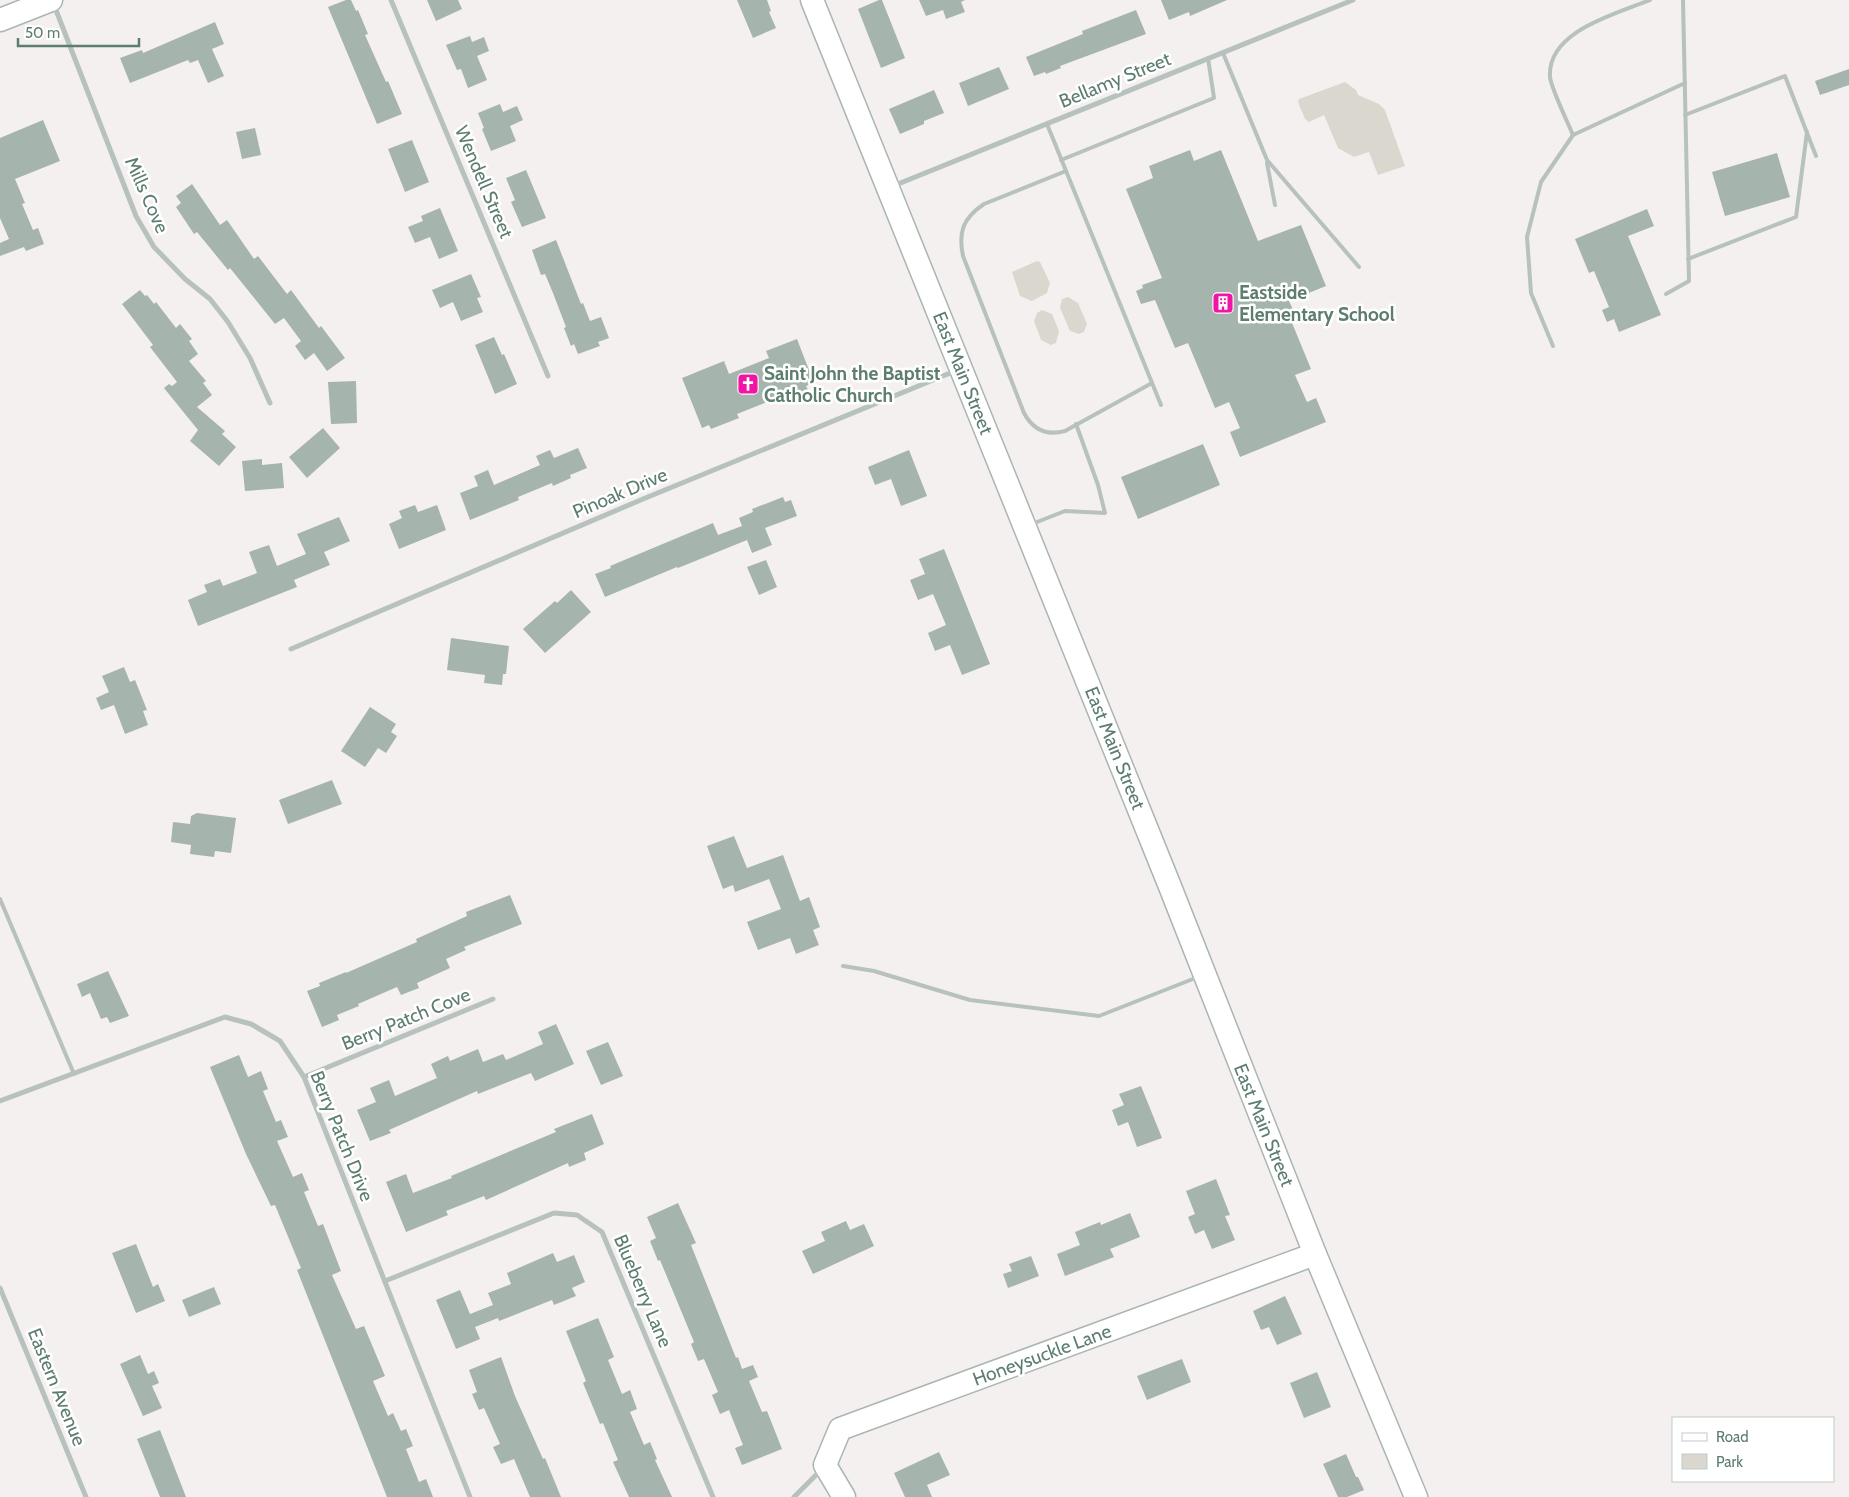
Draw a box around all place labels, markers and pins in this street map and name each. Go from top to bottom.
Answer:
place label: Eastside Elementary School [1239,281,1395,326]
building icon: Eastside Elementary School [1211,291,1235,315]
place label: Saint John the Baptist Catholic Church [764,362,941,407]
church icon: Saint John the Baptist Catholic Church [736,372,760,396]

